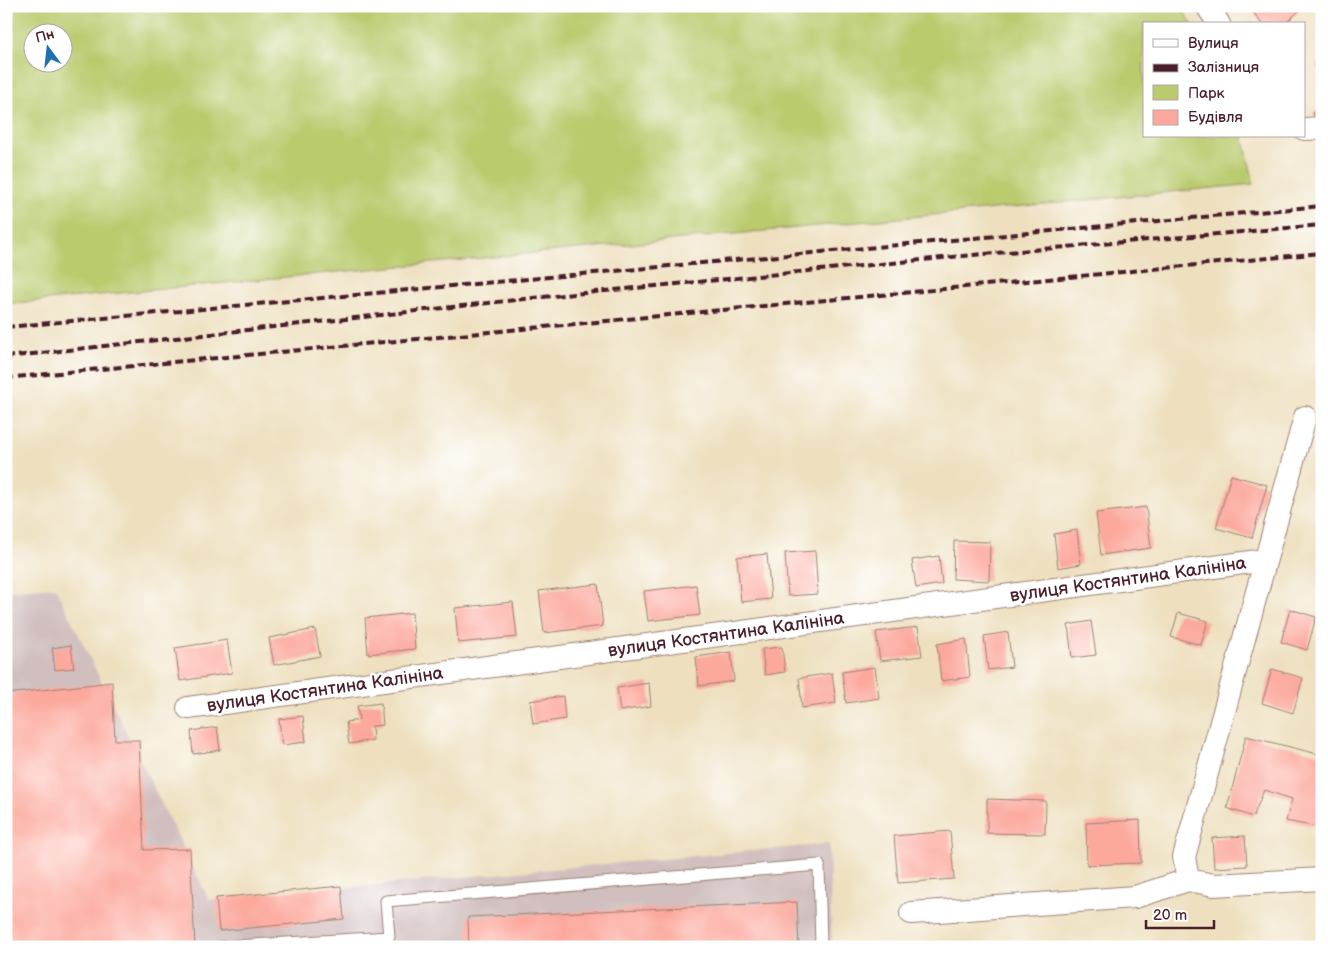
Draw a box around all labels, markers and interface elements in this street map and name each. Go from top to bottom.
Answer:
north arrow [22,22,72,72]
legend [1143,22,1306,138]
text: Пн [34,25,56,47]
text: Вулиця [1188,34,1239,53]
text: Залізниця [1188,58,1259,77]
text: Парк [1188,84,1225,103]
text: Будівля [1188,108,1243,127]
street label: вулиця Костянтина Калініна [1009,552,1248,606]
street label: вулиця Костянтина Калініна [607,607,846,661]
street label: вулиця Костянтина Калініна [206,662,445,716]
scale bar [1146,898,1213,930]
text: 20 m [1153,906,1187,925]

